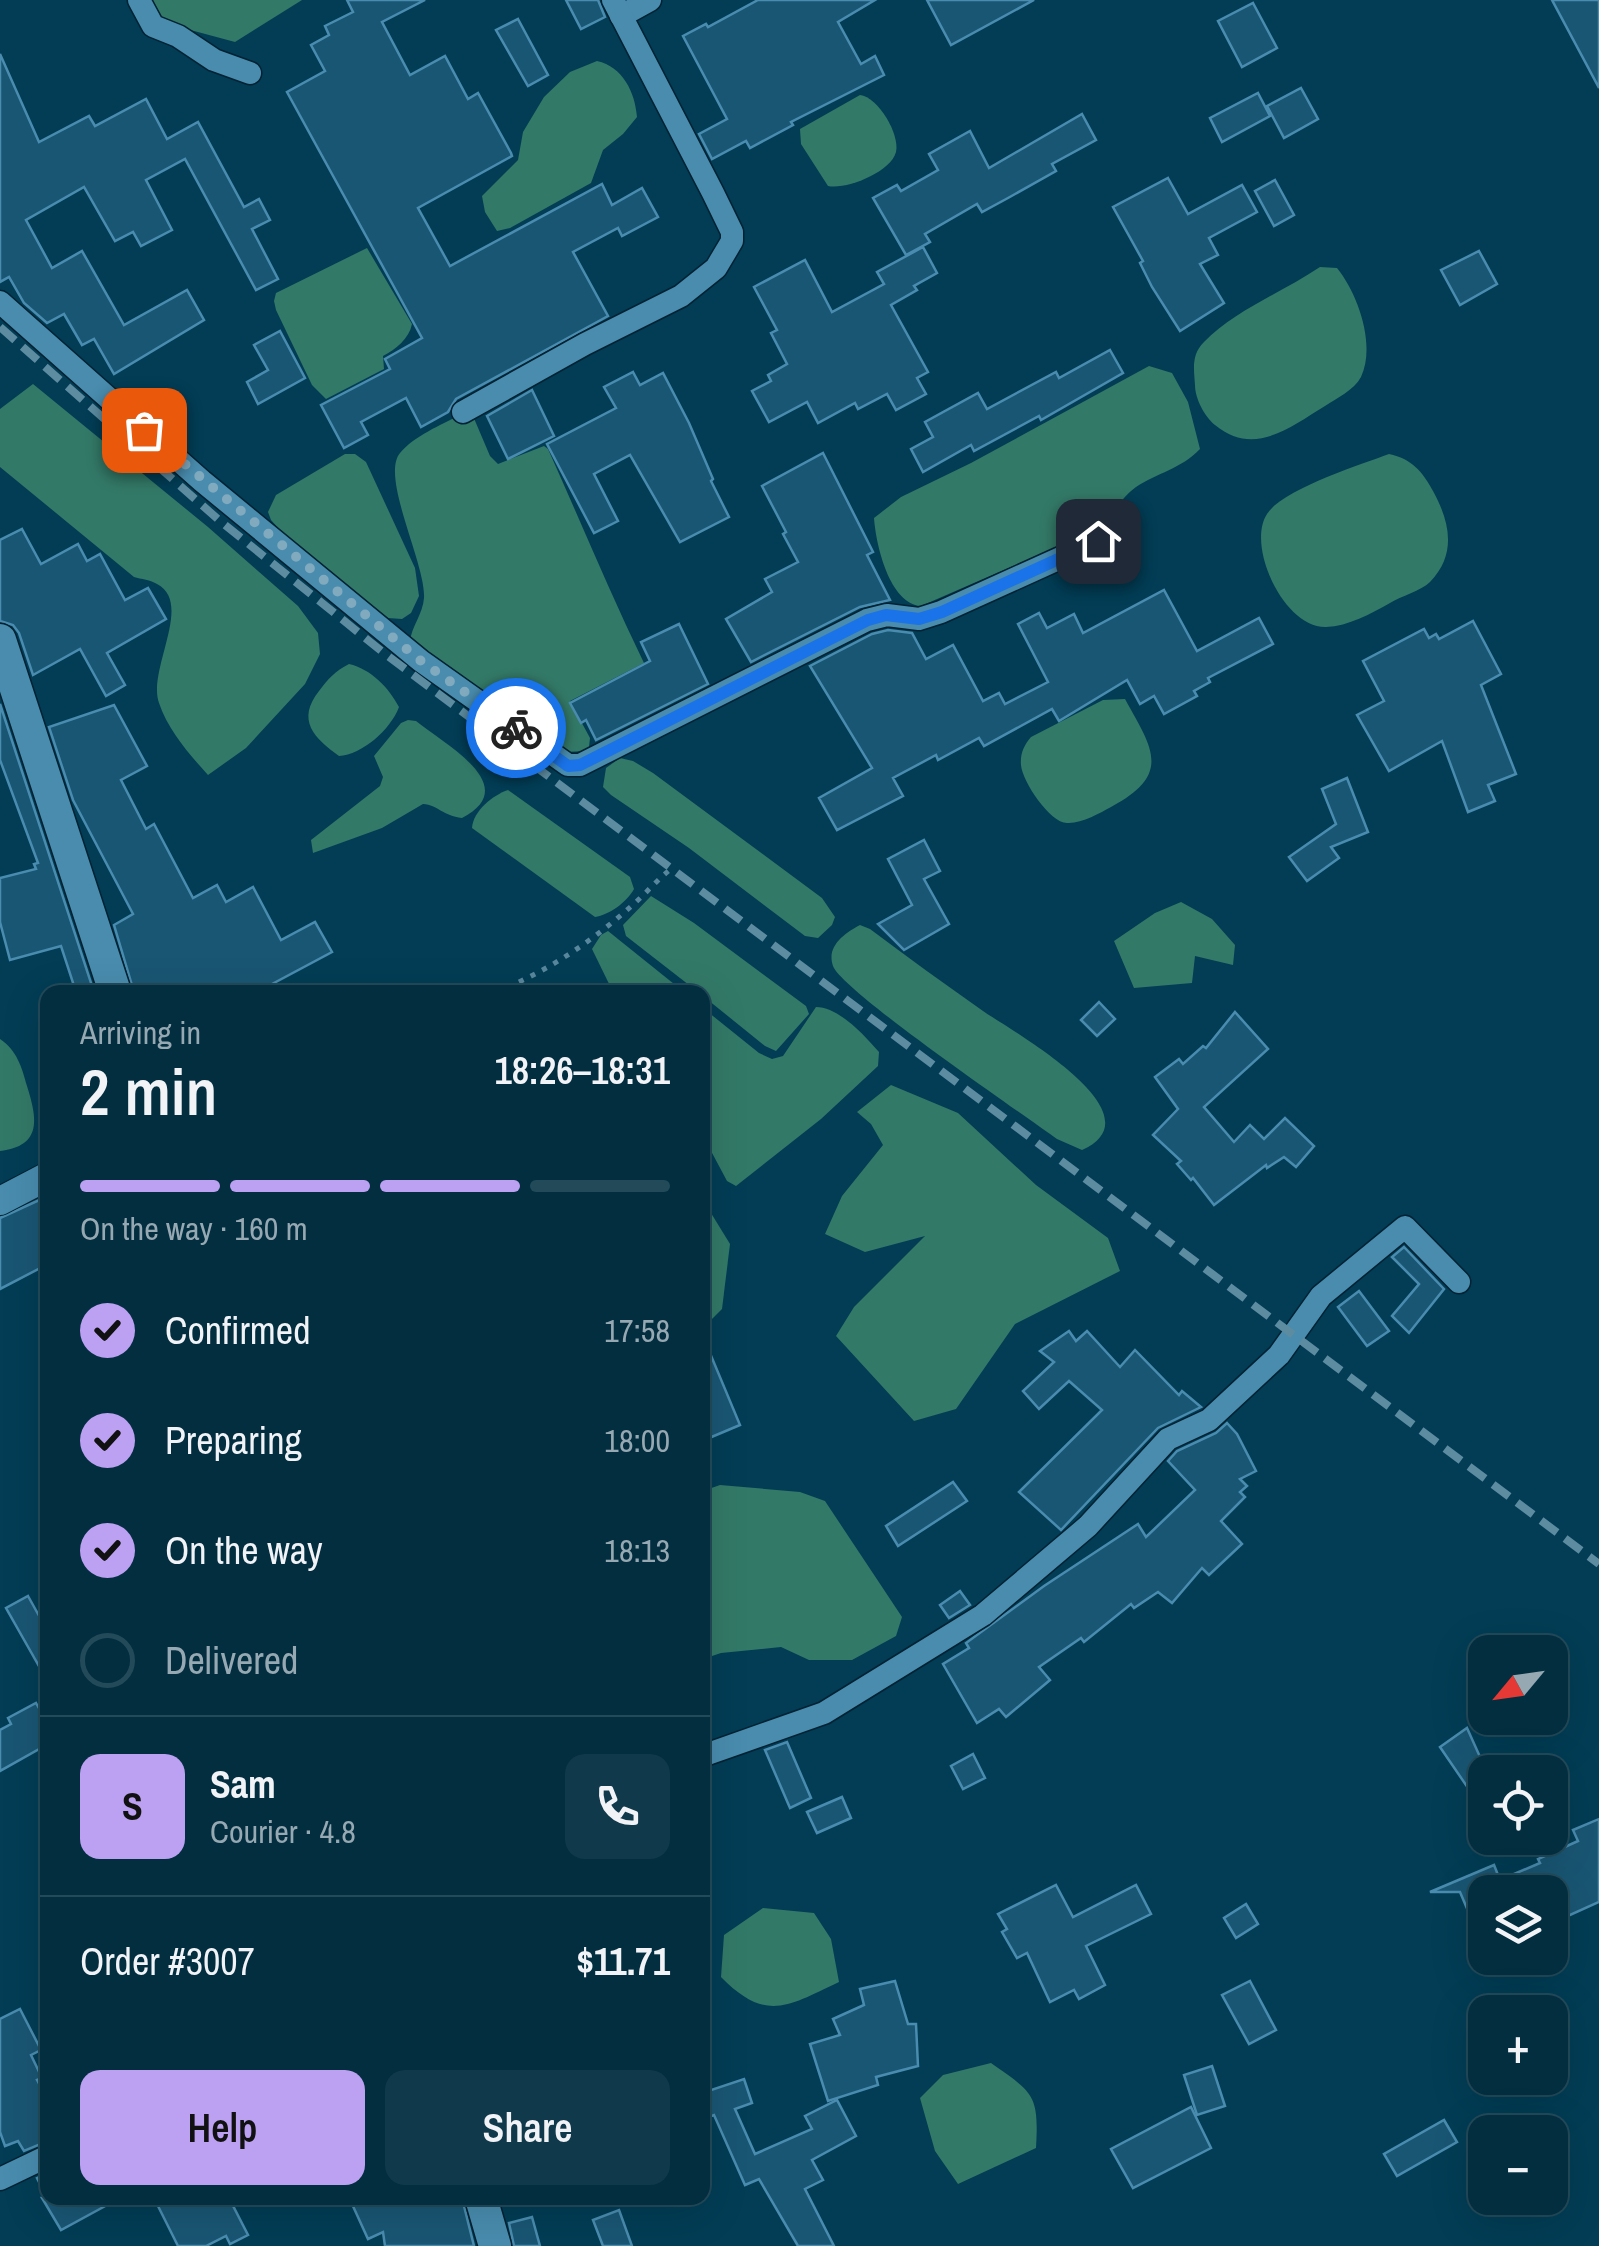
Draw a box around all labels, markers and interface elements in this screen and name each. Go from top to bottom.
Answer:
pin [102,388,187,473]
icon: bag [117,403,172,458]
pin [1056,499,1141,584]
icon: home [1071,514,1126,569]
courier [466,678,566,778]
icon: bike [489,701,544,756]
text: Arriving in [80,1011,201,1054]
text: 18:26–18:31 [494,1045,670,1096]
text: 2 min [80,1048,217,1135]
text: On the way · 160 m [80,1207,308,1250]
icon: check [80,1303,135,1358]
text: Confirmed [165,1305,310,1356]
text: 17:58 [604,1309,670,1352]
icon: check [80,1413,135,1468]
text: Preparing [165,1415,302,1466]
text: 18:00 [604,1419,670,1462]
icon: check [80,1523,135,1578]
text: On the way [165,1525,323,1576]
text: 18:13 [604,1529,670,1572]
text: Delivered [165,1635,298,1686]
north arrow [1468,1635,1568,1735]
map controls [1468,1635,1568,2215]
button: phone [565,1754,670,1859]
button: locate [1468,1755,1568,1855]
text: Sam [210,1759,276,1810]
text: S [122,1781,143,1832]
text: Courier · 4.8 [210,1810,356,1853]
button: layers [1468,1875,1568,1975]
text: Order #3007 [80,1936,255,1987]
text: $11.71 [576,1936,670,1987]
button: + [1468,1995,1568,2095]
button: Help [80,2070,365,2185]
button: Share [385,2070,670,2185]
button: − [1468,2115,1568,2215]

